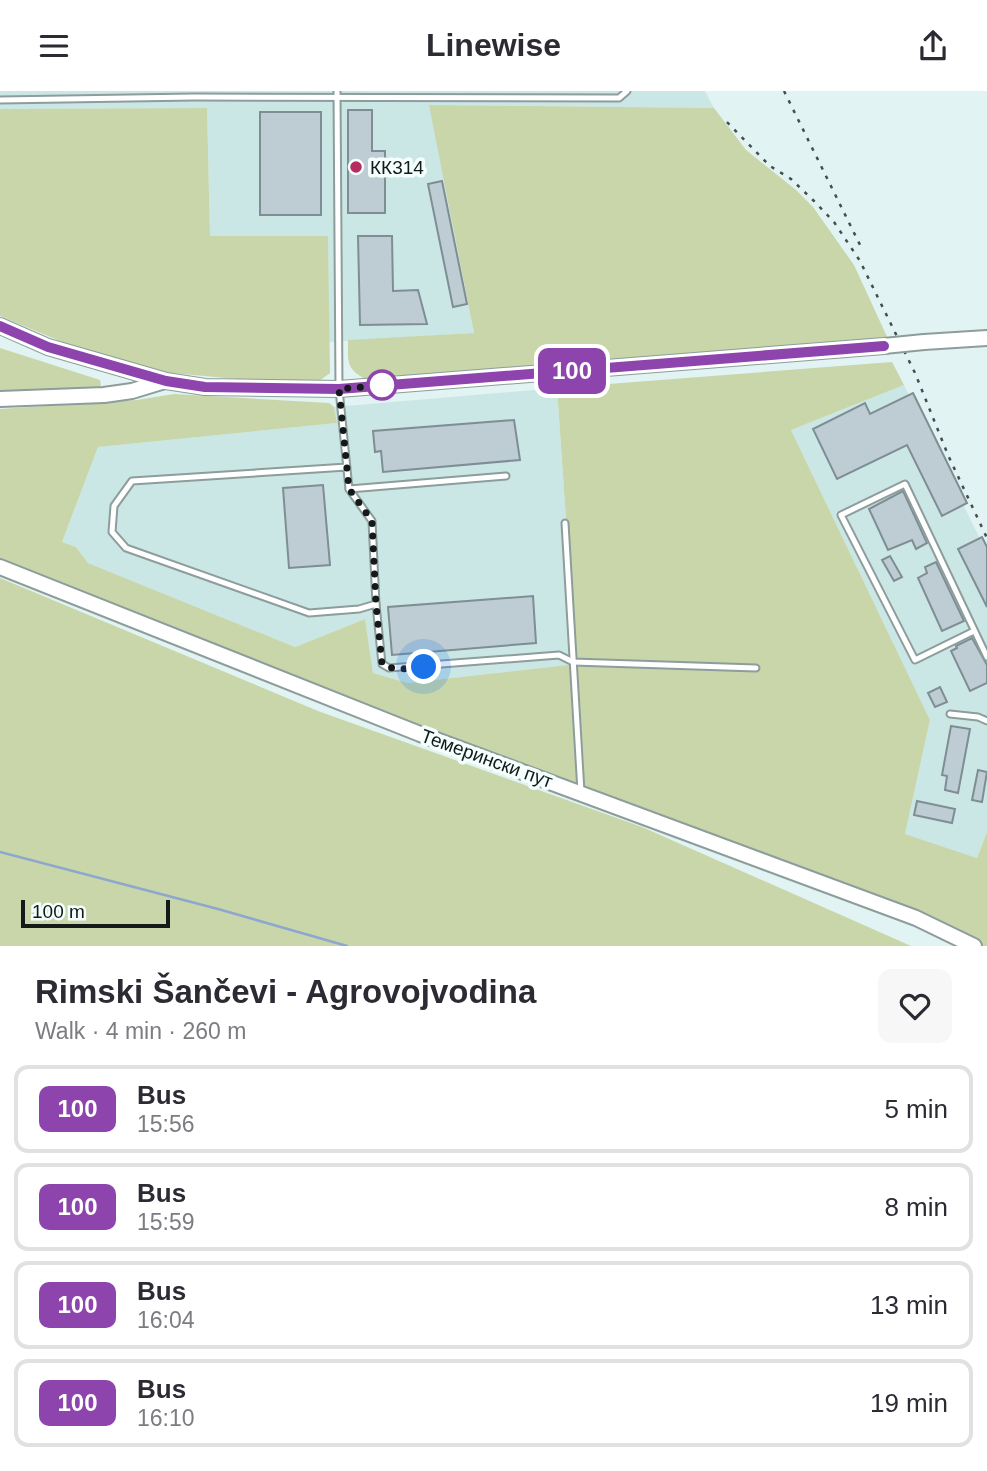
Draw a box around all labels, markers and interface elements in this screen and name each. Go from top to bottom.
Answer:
icon: menu [35,27,73,65]
text: Linewise [426,27,561,63]
icon: share [914,27,952,65]
place label: КК314 [370,157,424,178]
marker: КК314 [348,159,364,175]
line badge: 100 [532,348,612,394]
text: 100 [552,357,592,384]
unlabelled marker [367,370,397,400]
your location [406,649,441,684]
street label: Темерински пут [418,725,556,792]
scale bar [21,897,170,929]
text: 100 m [32,901,85,922]
button: heart [878,969,952,1043]
text: Rimski Šančevi - Agrovojvodina [35,973,536,1010]
text: Walk · 4 min · 260 m [35,1018,246,1044]
text: Bus [137,1080,186,1110]
text: 5 min [884,1094,948,1124]
text: 100 [57,1095,98,1122]
text: 15:56 [137,1111,195,1137]
text: Bus [137,1178,186,1208]
text: 8 min [884,1192,948,1222]
text: 100 [57,1193,98,1220]
text: 15:59 [137,1209,195,1235]
text: Bus [137,1276,186,1306]
text: 13 min [870,1290,948,1320]
text: 100 [57,1291,98,1318]
text: 16:04 [137,1307,195,1333]
text: Bus [137,1374,186,1404]
text: 19 min [870,1388,948,1418]
text: 100 [57,1389,98,1416]
text: 16:10 [137,1405,195,1431]

